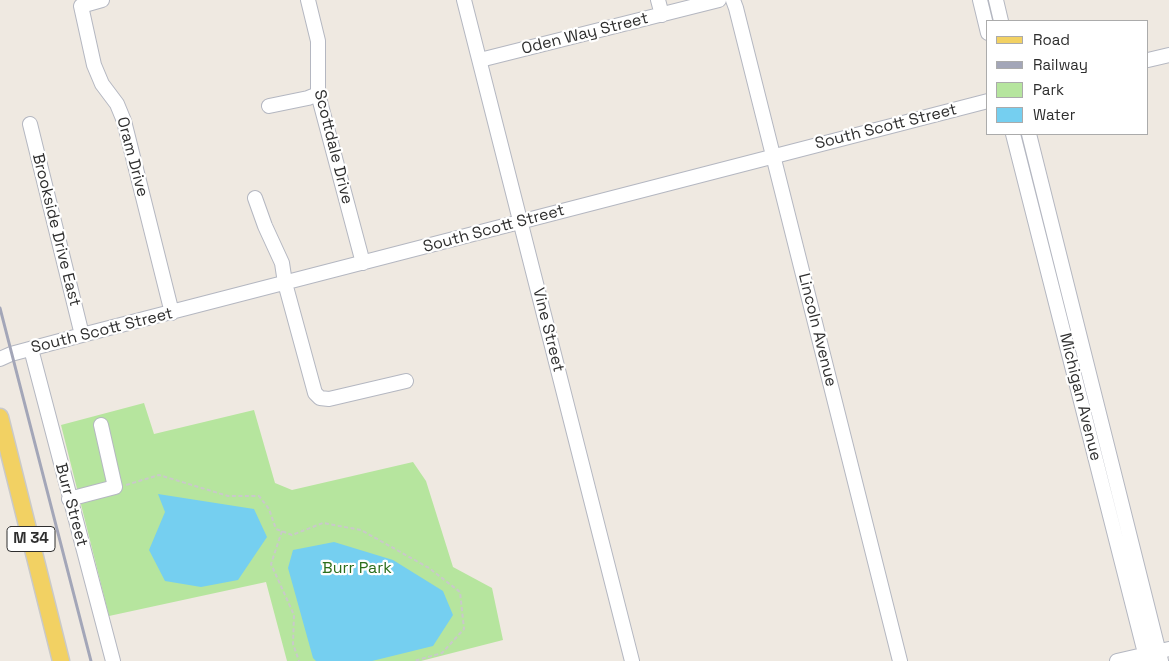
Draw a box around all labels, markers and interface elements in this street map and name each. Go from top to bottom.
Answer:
street label: Oden Way Street [520,9,650,59]
legend [986,20,1149,135]
text: Road [1033,30,1070,49]
text: Railway [1033,55,1088,74]
text: Park [1033,80,1064,99]
street label: Scottdale Drive [310,88,356,206]
street label: South Scott Street [813,100,959,154]
text: Water [1033,105,1075,124]
street label: Oram Drive [112,115,152,199]
street label: Brookside Drive East [28,152,84,308]
street label: South Scott Street [421,201,567,257]
street label: Lincoln Avenue [794,271,840,389]
street label: Vine Street [528,286,568,374]
street label: South Scott Street [29,304,175,358]
street label: Michigan Avenue [1055,331,1105,463]
street label: Burr Street [51,461,91,549]
road number: M 34 [7,526,55,552]
park label: Burr Park [322,559,392,579]

